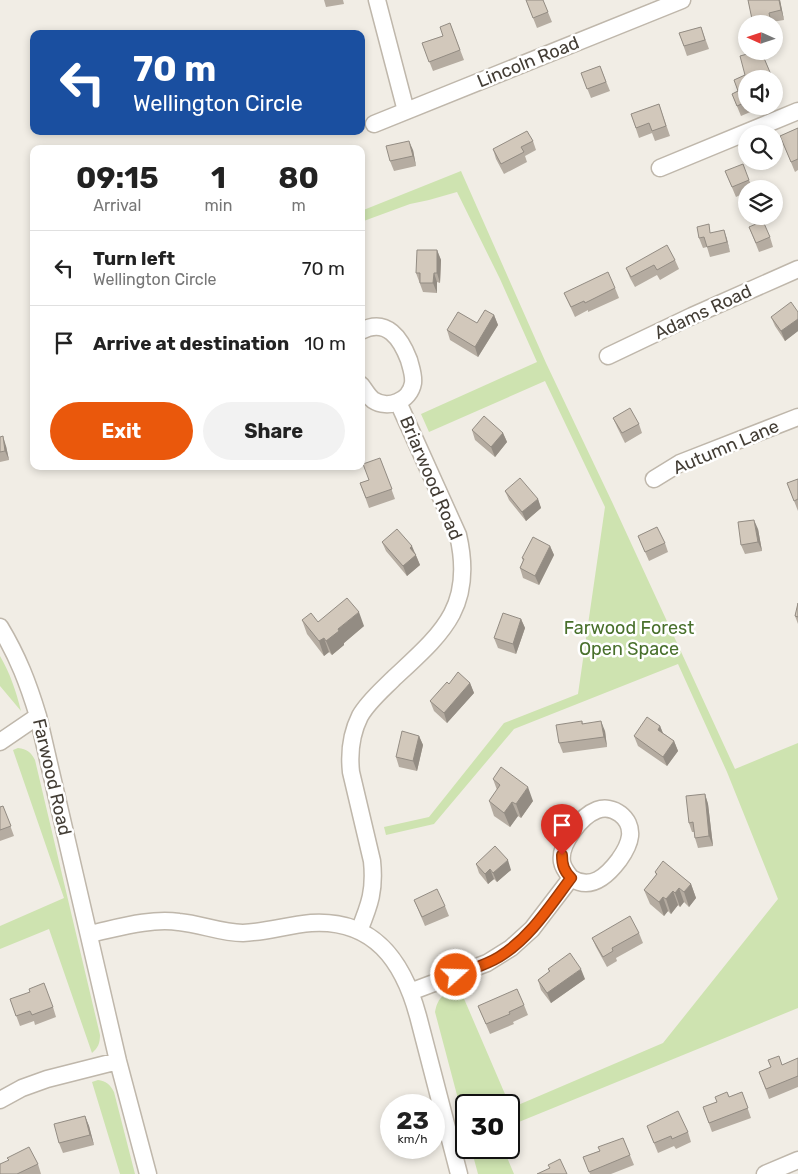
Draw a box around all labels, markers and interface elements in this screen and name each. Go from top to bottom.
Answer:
north arrow [738,15,782,60]
map controls [738,15,783,225]
street label: Lincoln Road [474,32,582,92]
text: 70 m [133,48,216,90]
icon: left [50,50,115,115]
button: sound [738,70,783,115]
text: Wellington Circle [133,90,303,117]
button: search [738,125,783,170]
text: 09:15 [76,160,159,196]
text: 1 [211,160,226,196]
text: 80 [278,160,319,196]
button: layers [738,180,783,225]
text: Arrival [93,196,141,215]
text: min [205,196,232,215]
text: m [292,196,306,215]
text: Turn left [93,247,175,270]
icon: left [50,254,78,282]
text: 70 m [302,257,345,280]
text: Wellington Circle [93,270,217,289]
street label: Adams Road [651,280,755,344]
icon: arrive [50,329,78,357]
text: Arrive at destination [93,332,289,355]
text: 10 m [304,332,346,355]
button: Exit [50,402,193,460]
button: Share [203,402,345,460]
street label: Briarwood Road [395,413,467,543]
street label: Autumn Lane [670,415,782,479]
park label: Farwood Forest Open Space [564,617,694,660]
street label: Farwood Road [28,716,76,838]
pin [541,804,583,855]
icon: arrive [548,811,576,839]
position arrow [429,948,481,1000]
speed limit sign: 30 [455,1094,520,1159]
text: 23 [396,1106,429,1135]
text: km/h [398,1132,427,1146]

